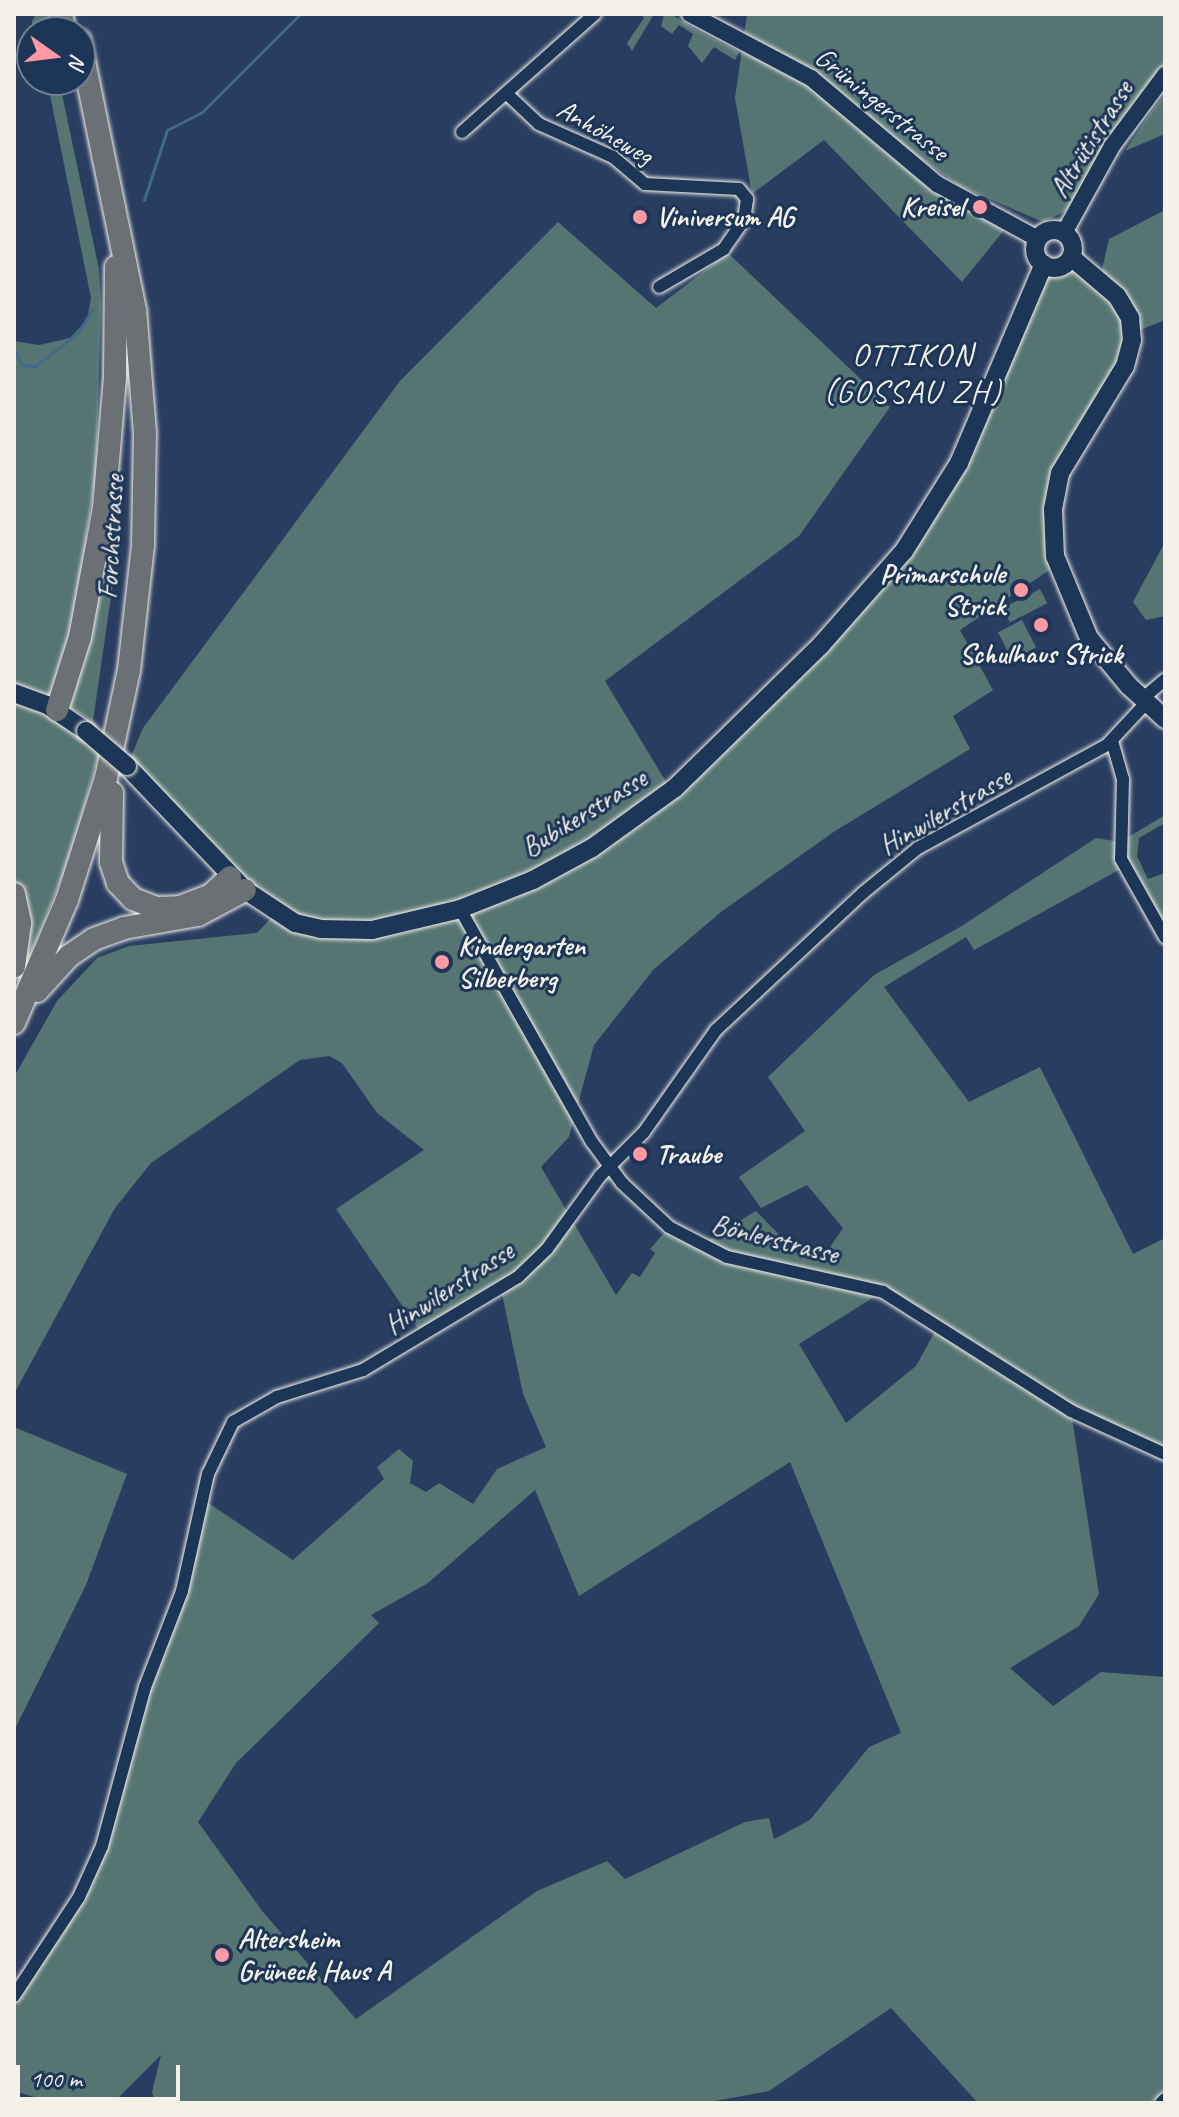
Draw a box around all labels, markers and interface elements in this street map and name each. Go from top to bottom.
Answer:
north arrow [16,16,96,96]
street label: Grüningerstrasse [808,40,956,168]
text: N [62,51,93,71]
street label: Altrütistrasse [1042,74,1140,204]
street label: Anhöheweg [551,92,659,172]
place label: Kreisel [901,190,964,224]
marker: Kreisel [971,198,989,216]
place label: Viniversum AG [656,200,794,234]
marker: Viniversum AG [631,208,649,226]
district label: OTTIKON (GOSSAU ZH) [825,337,1001,412]
street label: Forchstrasse [91,474,131,600]
place label: Primarschule Strick [880,557,1005,623]
marker: Primarschule Strick [1012,581,1030,599]
marker: Schulhaus Strick [1032,616,1050,634]
place label: Schulhaus Strick [959,637,1123,671]
street label: Hinwilerstrasse [873,760,1017,862]
street label: Bubikerstrasse [515,761,653,865]
place label: Kindergarten Silberberg [458,929,585,995]
marker: Kindergarten Silberberg [433,953,451,971]
place label: Traube [656,1137,721,1171]
marker: Traube [631,1145,649,1163]
street label: Bönlerstrasse [708,1207,842,1271]
street label: Hinwilerstrasse [378,1234,520,1342]
place label: Altersheim Grüneck Haus A [238,1922,392,1988]
marker: Altersheim Grüneck Haus A [213,1946,231,1964]
scale bar [20,2049,184,2099]
text: 100 m [30,2064,82,2094]

